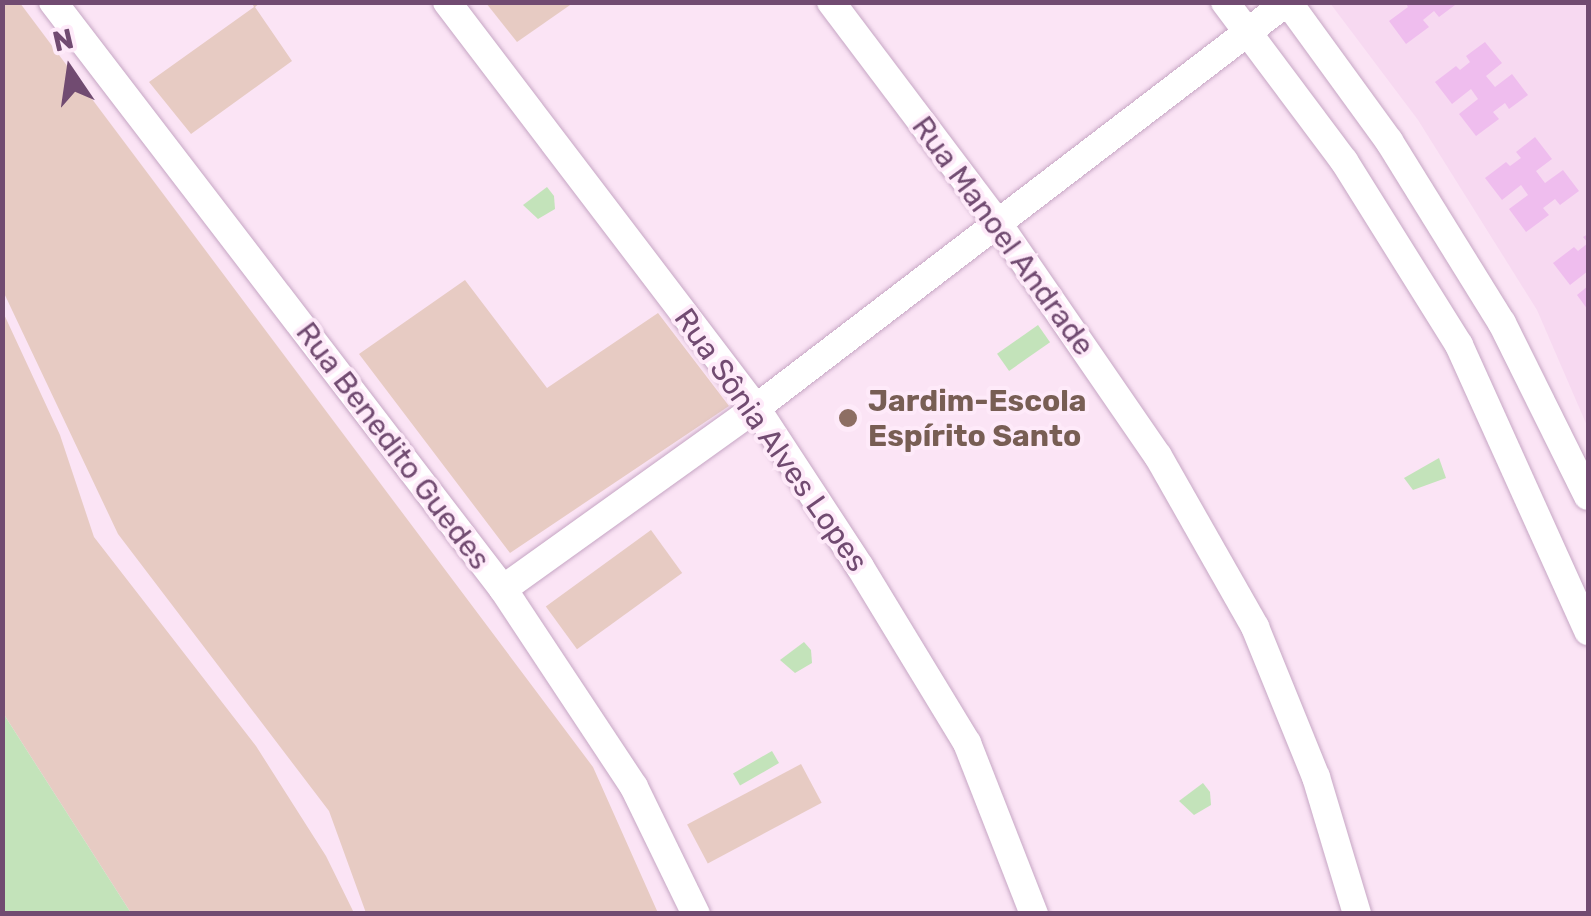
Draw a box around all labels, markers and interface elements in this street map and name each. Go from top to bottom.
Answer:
north arrow [20,20,120,120]
text: N [50,22,77,59]
street label: Rua Manoel Andrade [904,109,1102,363]
street label: Rua Sônia Alves Lopes [666,301,876,579]
street label: Rua Benedito Guedes [288,315,498,577]
place label: Jardim-Escola Espírito Santo [868,383,1087,454]
marker: Jardim-Escola Espírito Santo [837,407,859,429]

